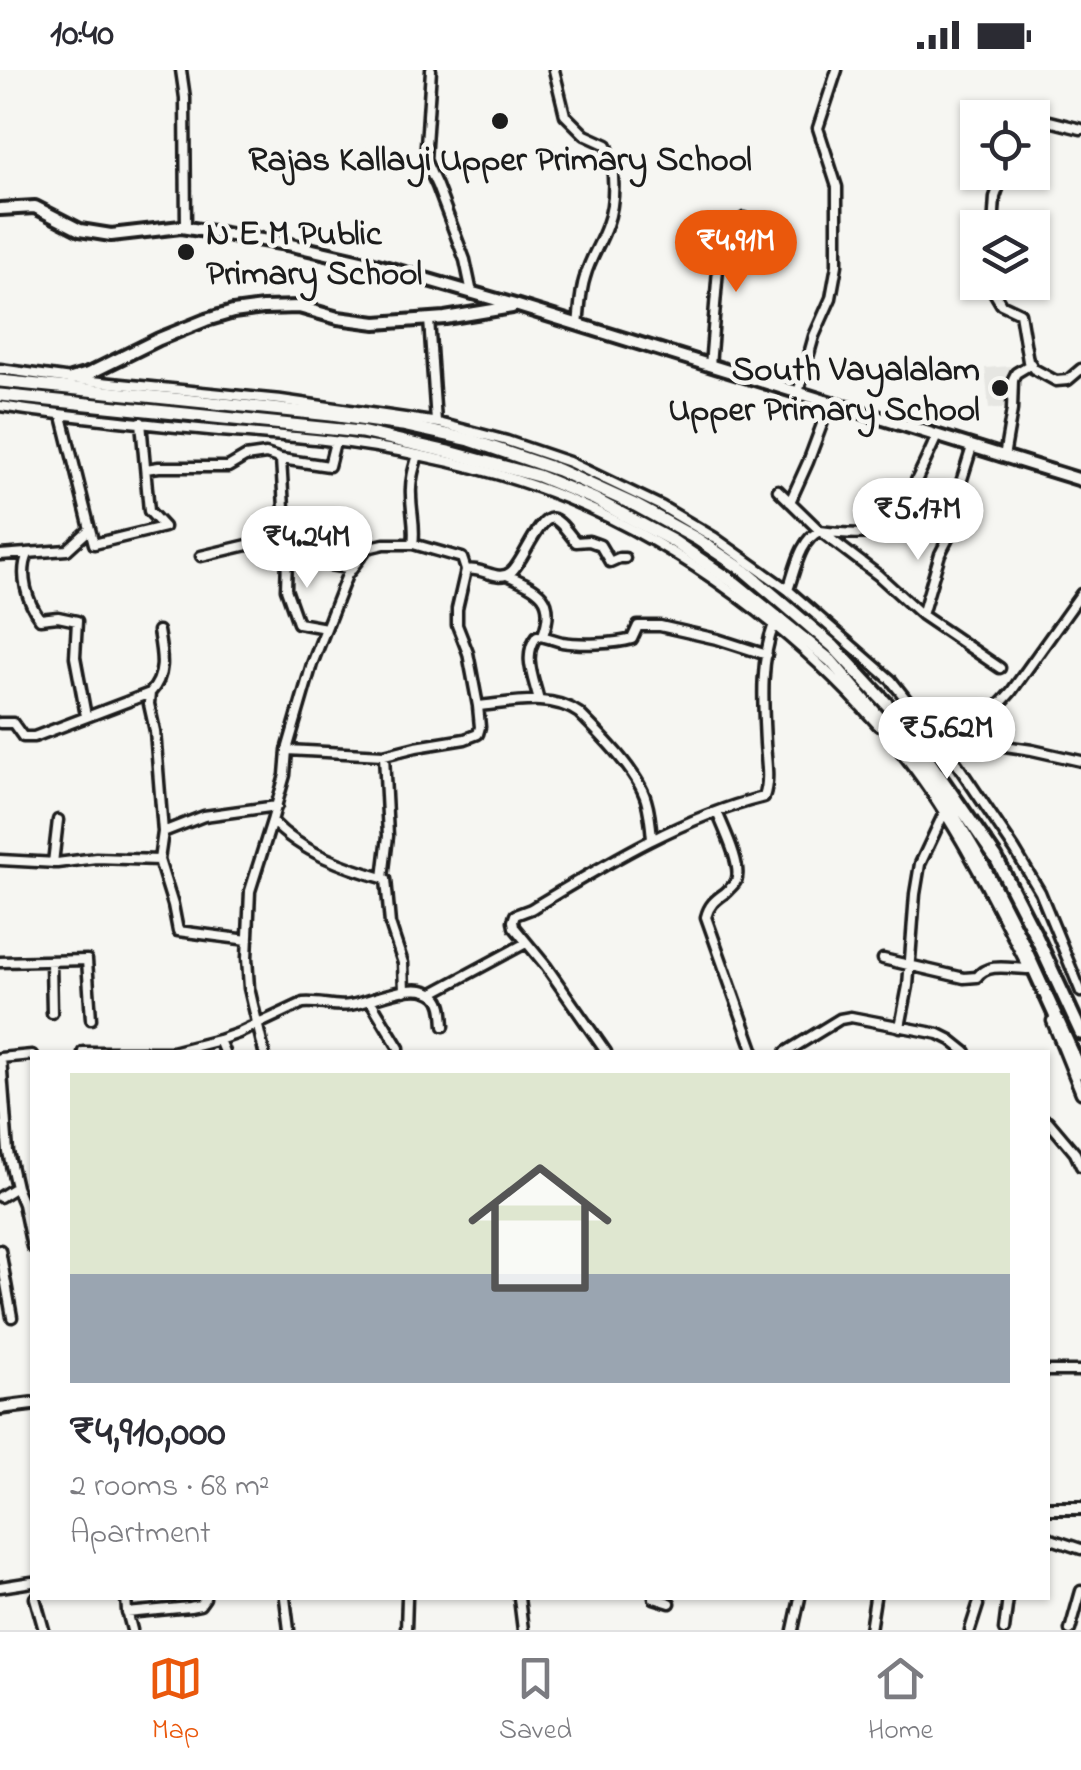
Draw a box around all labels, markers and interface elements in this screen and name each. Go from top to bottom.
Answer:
text: 10:40 [50,7,114,63]
map controls [960,100,1050,300]
button: locate [960,100,1050,190]
marker: Rajas Kallayi Upper Primary School [489,110,511,132]
place label: Rajas Kallayi Upper Primary School [248,136,752,188]
place label: N E M Public Primary School [206,210,422,302]
pin: ₹4.91M [655,210,817,295]
button: layers [960,210,1050,300]
text: ₹4.91M [697,219,775,266]
marker: N E M Public Primary School [175,241,197,263]
place label: South Vayalalam Upper Primary School [668,346,980,438]
marker: South Vayalalam Upper Primary School [989,377,1011,399]
pin: ₹5.17M [837,478,999,563]
text: ₹5.17M [875,487,961,534]
pin: ₹4.24M [226,506,388,591]
text: ₹4.24M [263,515,351,562]
pin: ₹5.62M [866,697,1028,782]
text: ₹5.62M [900,706,994,753]
icon: home [450,1138,630,1318]
text: ₹4,910,000 [70,1403,226,1464]
text: 2 rooms · 68 m² [70,1464,269,1511]
text: Apartment [70,1511,211,1558]
tab: Map [148,1651,203,1752]
tab: Saved [499,1651,572,1752]
tab: Home [868,1651,933,1752]

